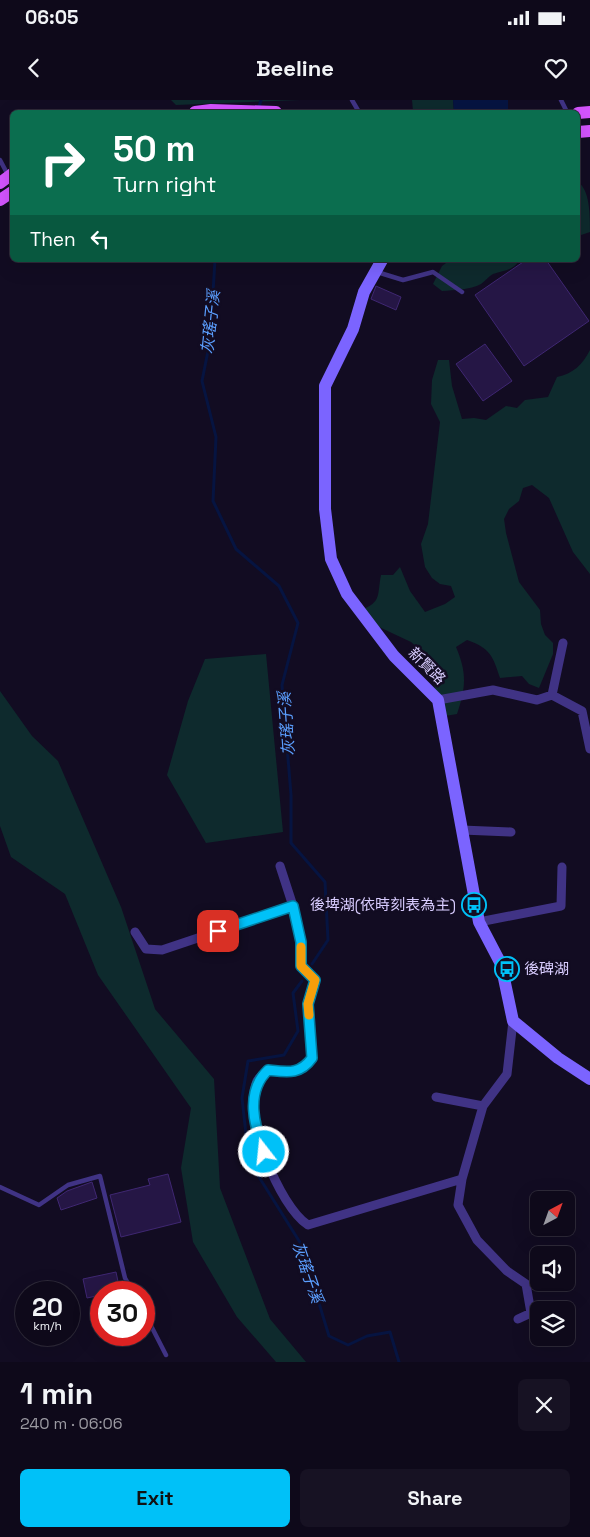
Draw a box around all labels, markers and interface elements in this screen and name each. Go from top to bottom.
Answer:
text: 06:05 [25,5,78,30]
icon: back [20,54,48,82]
text: Beeline [256,54,334,82]
icon: heart [542,54,570,82]
text: 50 m [113,127,195,171]
icon: right [30,130,95,195]
text: Turn right [113,170,216,198]
icon: left [86,225,114,253]
text: Then [30,227,76,252]
water label: 灰瑤子溪 [197,287,224,355]
street label: 新賢路 [405,643,450,688]
water label: 灰瑤子溪 [274,689,299,757]
bus stop icon: 後埤湖(依時刻表為主) [461,892,487,918]
place label: 後埤湖(依時刻表為主) [310,895,456,915]
pin [197,910,239,952]
icon: arrive [204,917,232,945]
bus stop icon: 後碑湖 [494,956,520,982]
place label: 後碑湖 [524,959,569,978]
position arrow [237,1125,289,1177]
north arrow [530,1191,575,1236]
map controls [530,1191,575,1346]
water label: 灰瑤子溪 [287,1238,329,1308]
button: sound [530,1246,575,1291]
speed limit sign: 30 [90,1281,155,1346]
text: 20 [32,1291,63,1323]
button: layers [530,1301,575,1346]
text: km/h [33,1318,62,1334]
text: 1 min [20,1374,93,1413]
button: close [518,1379,570,1431]
text: 240 m · 06:06 [20,1413,123,1434]
button: Exit [20,1469,290,1527]
button: Share [300,1469,570,1527]

